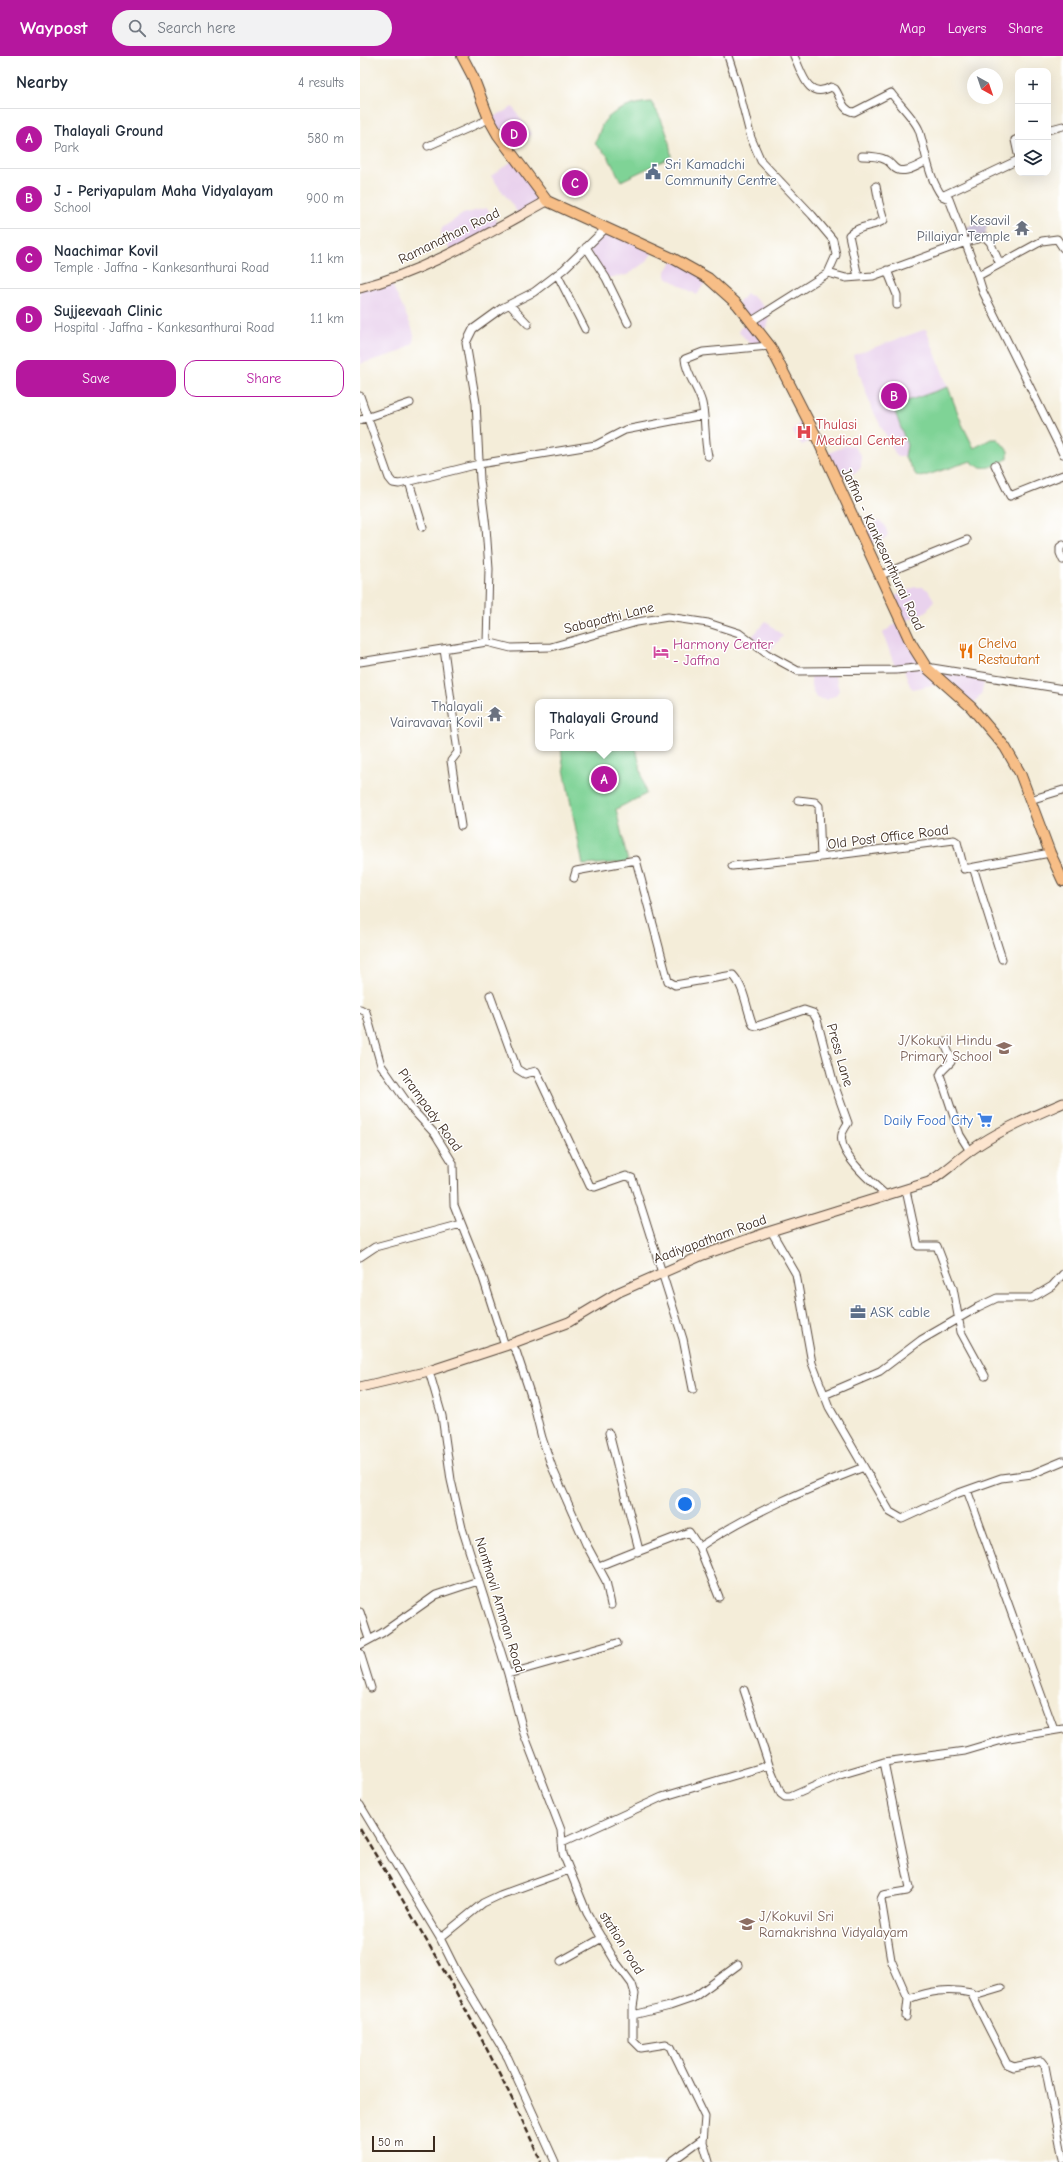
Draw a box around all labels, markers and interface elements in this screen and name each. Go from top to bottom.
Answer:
search box [112,10,392,46]
text: Waypost [20,17,88,39]
icon: search [126,17,148,39]
text: Search here [158,19,236,37]
text: Map [899,20,926,37]
text: Layers [948,20,986,37]
text: Share [1008,20,1043,37]
north arrow [967,68,1003,104]
map controls [1015,68,1051,176]
button: + [1015,68,1051,104]
text: Nearby [16,73,67,92]
text: 4 results [298,75,344,90]
button: − [1015,104,1051,140]
pin: D [501,119,527,149]
text: Thalayali Ground [54,122,163,140]
text: A [25,131,33,146]
text: 580 m [307,131,344,146]
text: Park [54,140,79,155]
button: layers [1015,140,1051,176]
place label: Sri Kamadchi Community Centre [665,156,777,189]
public building icon: Sri Kamadchi Community Centre [644,163,662,181]
pin: C [562,168,588,198]
text: J - Periyapulam Maha Vidyalayam [54,182,273,200]
text: B [25,191,33,206]
text: 900 m [306,191,344,206]
text: School [54,200,91,215]
street label: Ramanathan Road [396,204,502,268]
place label: Kesavil Pillaiyar Temple [917,212,1010,245]
temple icon: Kesavil Pillaiyar Temple [1013,219,1031,237]
text: Naachimar Kovil [54,242,158,260]
text: C [25,251,33,266]
text: 1.1 km [310,251,344,266]
text: Temple · Jaffna - Kankesanthurai Road [54,260,269,275]
text: Sujjeevaah Clinic [54,302,162,320]
text: D [25,311,33,326]
text: 1.1 km [310,311,344,326]
text: Hospital · Jaffna - Kankesanthurai Road [54,320,274,335]
button: Save [16,360,176,397]
button: Share [184,360,344,397]
pin: B [881,381,907,411]
place label: Thulasi Medical Center [816,416,907,449]
hospital icon: Thulasi Medical Center [795,423,813,441]
street label: Jaffna - Kankesanthurai Road [838,465,928,633]
street label: Sabapathi Lane [562,599,656,637]
place label: Chelva Restautant [978,635,1041,668]
place label: Harmony Center - Jaffna [673,636,774,669]
restaurant icon: Chelva Restautant [957,642,975,660]
hotel icon: Harmony Center - Jaffna [652,643,670,661]
place label: Thalayali Vairavavar Kovil [390,698,483,731]
popup [535,699,673,751]
temple icon: Thalayali Vairavavar Kovil [486,705,504,723]
text: Thalayali Ground [549,709,659,727]
text: Park [549,727,574,742]
pin: A [591,764,617,794]
street label: Old Post Office Road [826,821,950,853]
street label: Press Lane [823,1021,857,1089]
place label: J/Kokuvil Hindu Primary School [898,1032,992,1065]
school or university icon: J/Kokuvil Hindu Primary School [995,1039,1013,1057]
street label: Pirampady Road [394,1065,466,1155]
supermarket icon: Daily Food City [976,1111,994,1129]
place label: Daily Food City [884,1112,974,1129]
street label: Aadiyapatham Road [651,1211,769,1267]
office icon: ASK cable [849,1303,867,1321]
place label: ASK cable [870,1304,930,1321]
your location [675,1494,695,1514]
street label: Nanthavil Amman Road [471,1535,529,1675]
street label: station road [596,1908,648,1978]
place label: J/Kokuvil Sri Ramakrishna Vidyalayam [759,1908,908,1941]
school or university icon: J/Kokuvil Sri Ramakrishna Vidyalayam [738,1915,756,1933]
scale bar [372,2134,435,2153]
text: 50 m [378,2136,403,2149]

